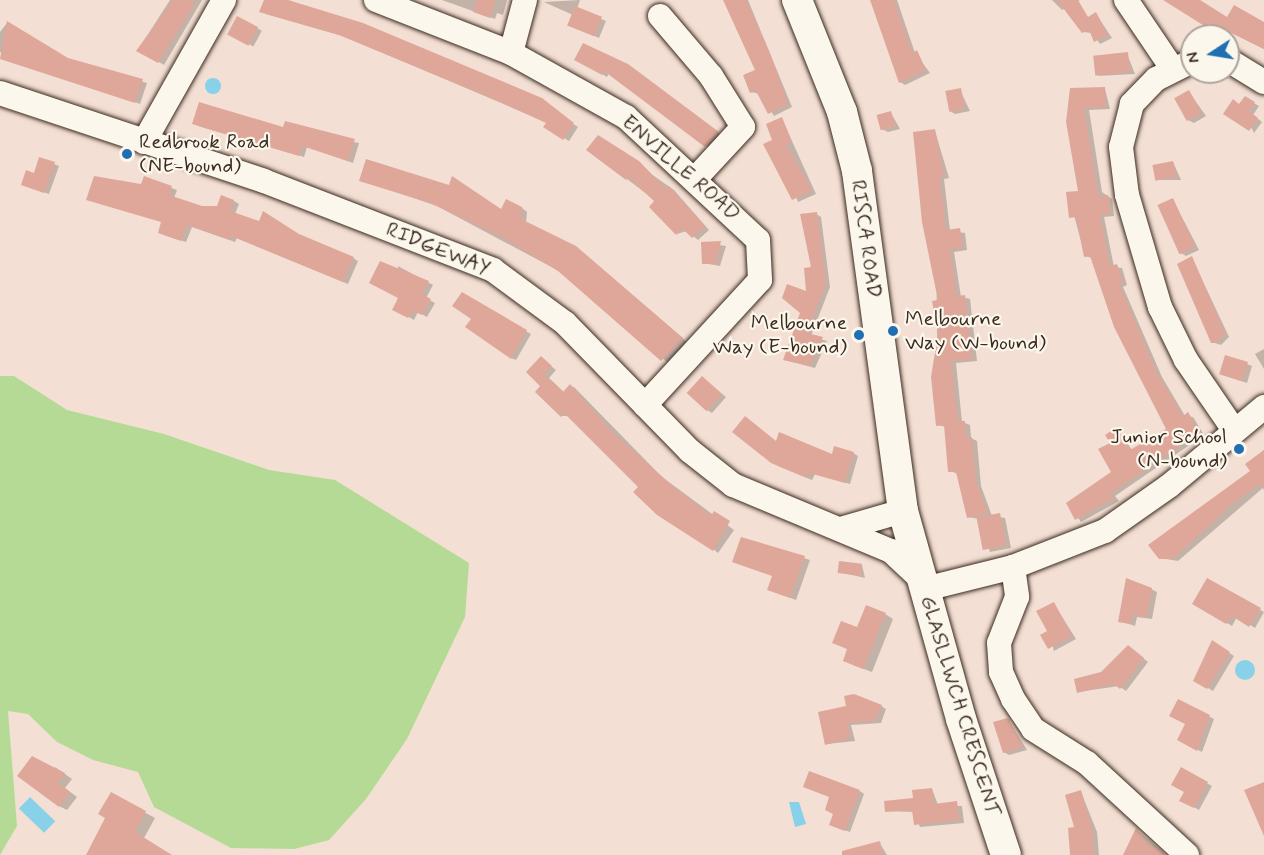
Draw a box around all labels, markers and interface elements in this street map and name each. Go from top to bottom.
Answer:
north arrow [1180,24,1240,84]
text: N [1182,50,1205,65]
street label: ENVILLE ROAD [617,110,745,226]
place label: Redbrook Road (NE-bound) [139,129,267,179]
marker: Redbrook Road (NE-bound) [120,147,134,161]
street label: RISCA ROAD [845,178,887,300]
street label: RIDGEWAY [382,217,494,281]
place label: Melbourne Way (W-bound) [905,306,1046,356]
place label: Melbourne Way (E-bound) [713,310,847,360]
marker: Melbourne Way (W-bound) [886,324,900,338]
marker: Melbourne Way (E-bound) [852,328,866,342]
place label: Junior School (N-bound) [1110,424,1227,474]
marker: Junior School (N-bound) [1232,442,1246,456]
street label: GLASLLWCH CRESCENT [914,591,1006,821]

